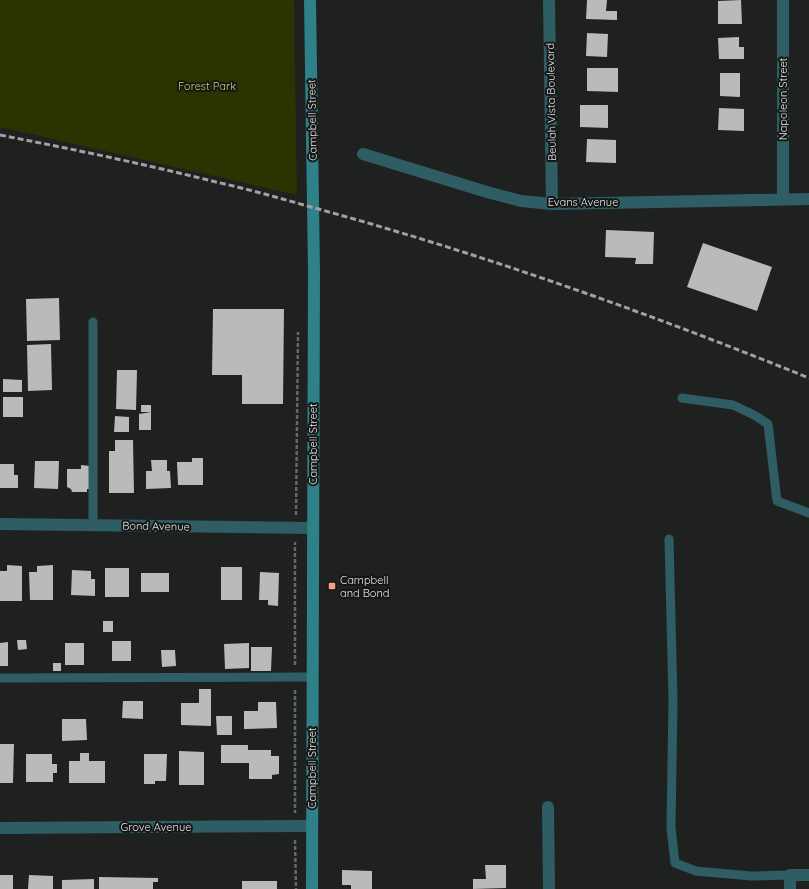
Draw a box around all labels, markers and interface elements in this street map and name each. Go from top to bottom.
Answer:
street label: Beulah Vista Boulevard [543,43,559,161]
street label: Napoleon Street [776,57,790,140]
park label: Forest Park [178,79,236,93]
street label: Campbell Street [304,79,320,161]
street label: Evans Avenue [548,195,618,209]
street label: Campbell Street [306,403,320,485]
street label: Bond Avenue [122,518,190,534]
place label: Campbell and Bond [340,573,390,600]
marker: Campbell and Bond [327,581,337,591]
street label: Campbell Street [305,727,319,809]
street label: Grove Avenue [121,820,191,834]

